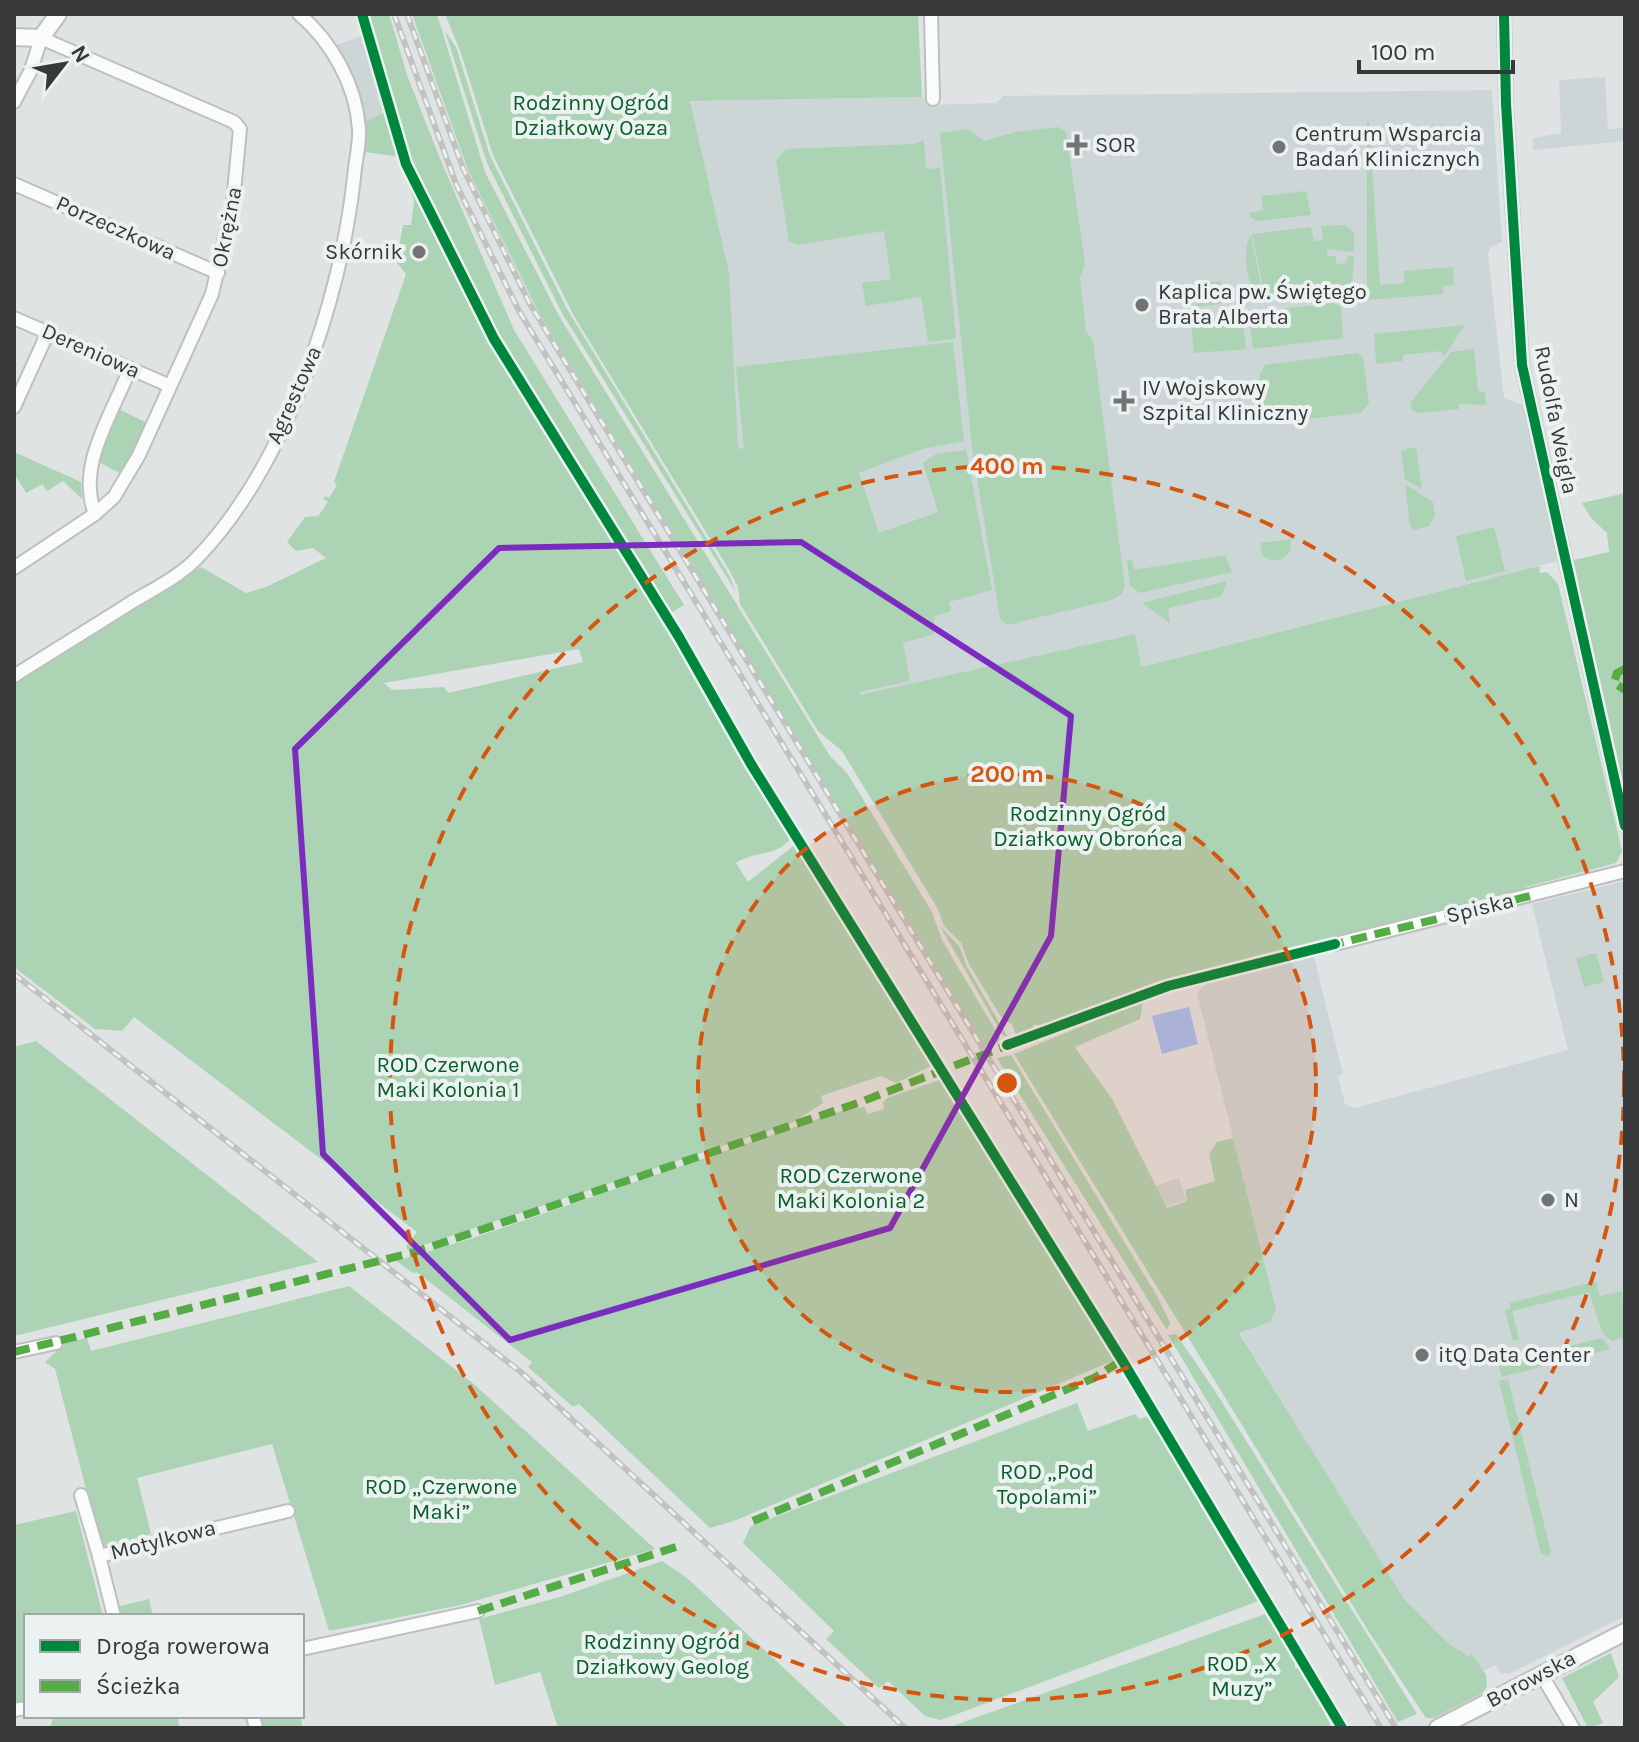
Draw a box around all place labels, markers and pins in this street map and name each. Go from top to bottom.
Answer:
place label: Centrum Wsparcia Badań Klinicznych [1295,121,1482,172]
place label: SOR [1095,132,1136,158]
marker: SOR [1066,134,1088,156]
marker: Centrum Wsparcia Badań Klinicznych [1270,138,1288,156]
place label: Skórnik [325,239,403,265]
marker: Skórnik [410,243,428,261]
place label: Kaplica pw. Świętego Brata Alberta [1158,278,1367,330]
marker: Kaplica pw. Świętego Brata Alberta [1133,296,1151,314]
place label: IV Wojskowy Szpital Kliniczny [1142,375,1308,426]
marker: IV Wojskowy Szpital Kliniczny [1113,390,1135,412]
centre of rings [993,1069,1021,1097]
place label: N [1564,1187,1579,1213]
marker: N [1539,1191,1557,1209]
place label: itQ Data Center [1438,1342,1590,1368]
marker: itQ Data Center [1413,1346,1431,1364]

